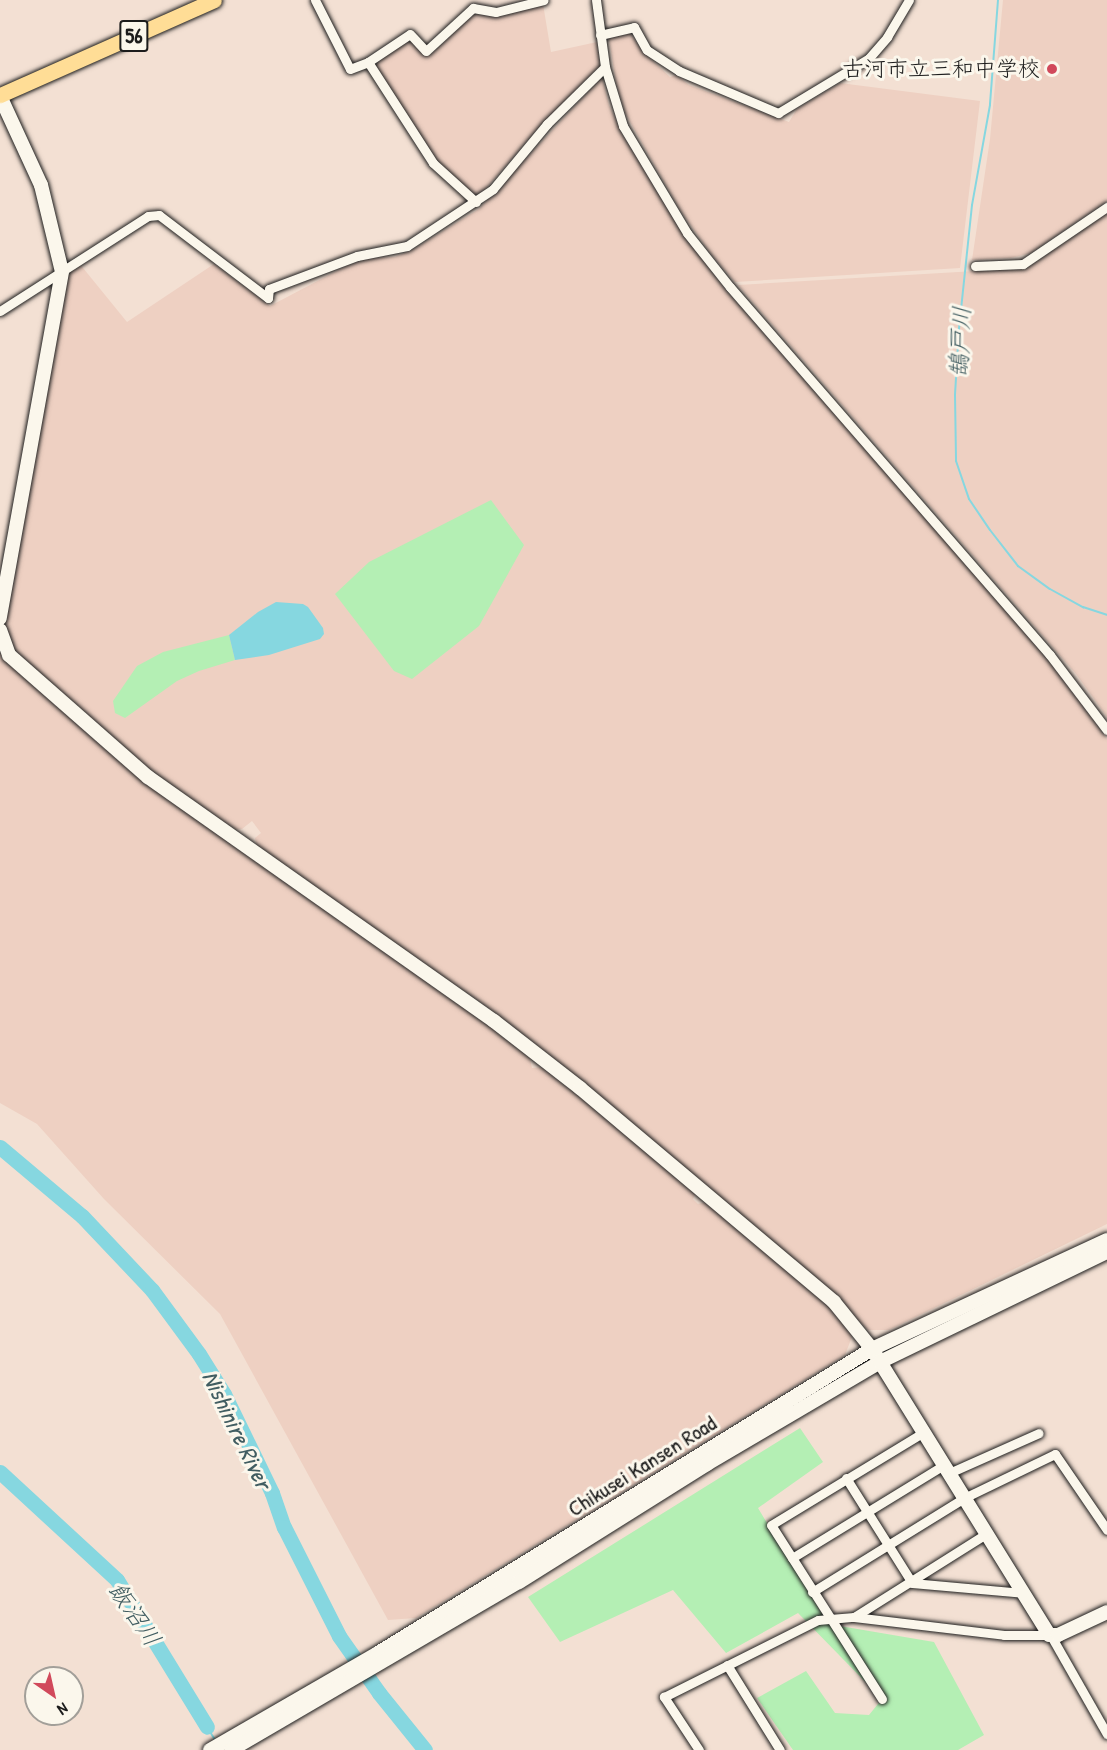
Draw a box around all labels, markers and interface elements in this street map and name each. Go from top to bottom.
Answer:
road number: 56 [119,18,149,54]
place label: 古河市立三和中学校 [842,56,1040,82]
marker: 古河市立三和中学校 [1045,62,1059,76]
water label: 鵠戸川 [944,305,976,379]
water label: Nishinire River [196,1366,278,1494]
street label: Chikusei Kansen Road [563,1410,721,1522]
water label: 飯沼川 [103,1576,167,1652]
north arrow [24,1666,84,1726]
text: N [53,1698,73,1721]

